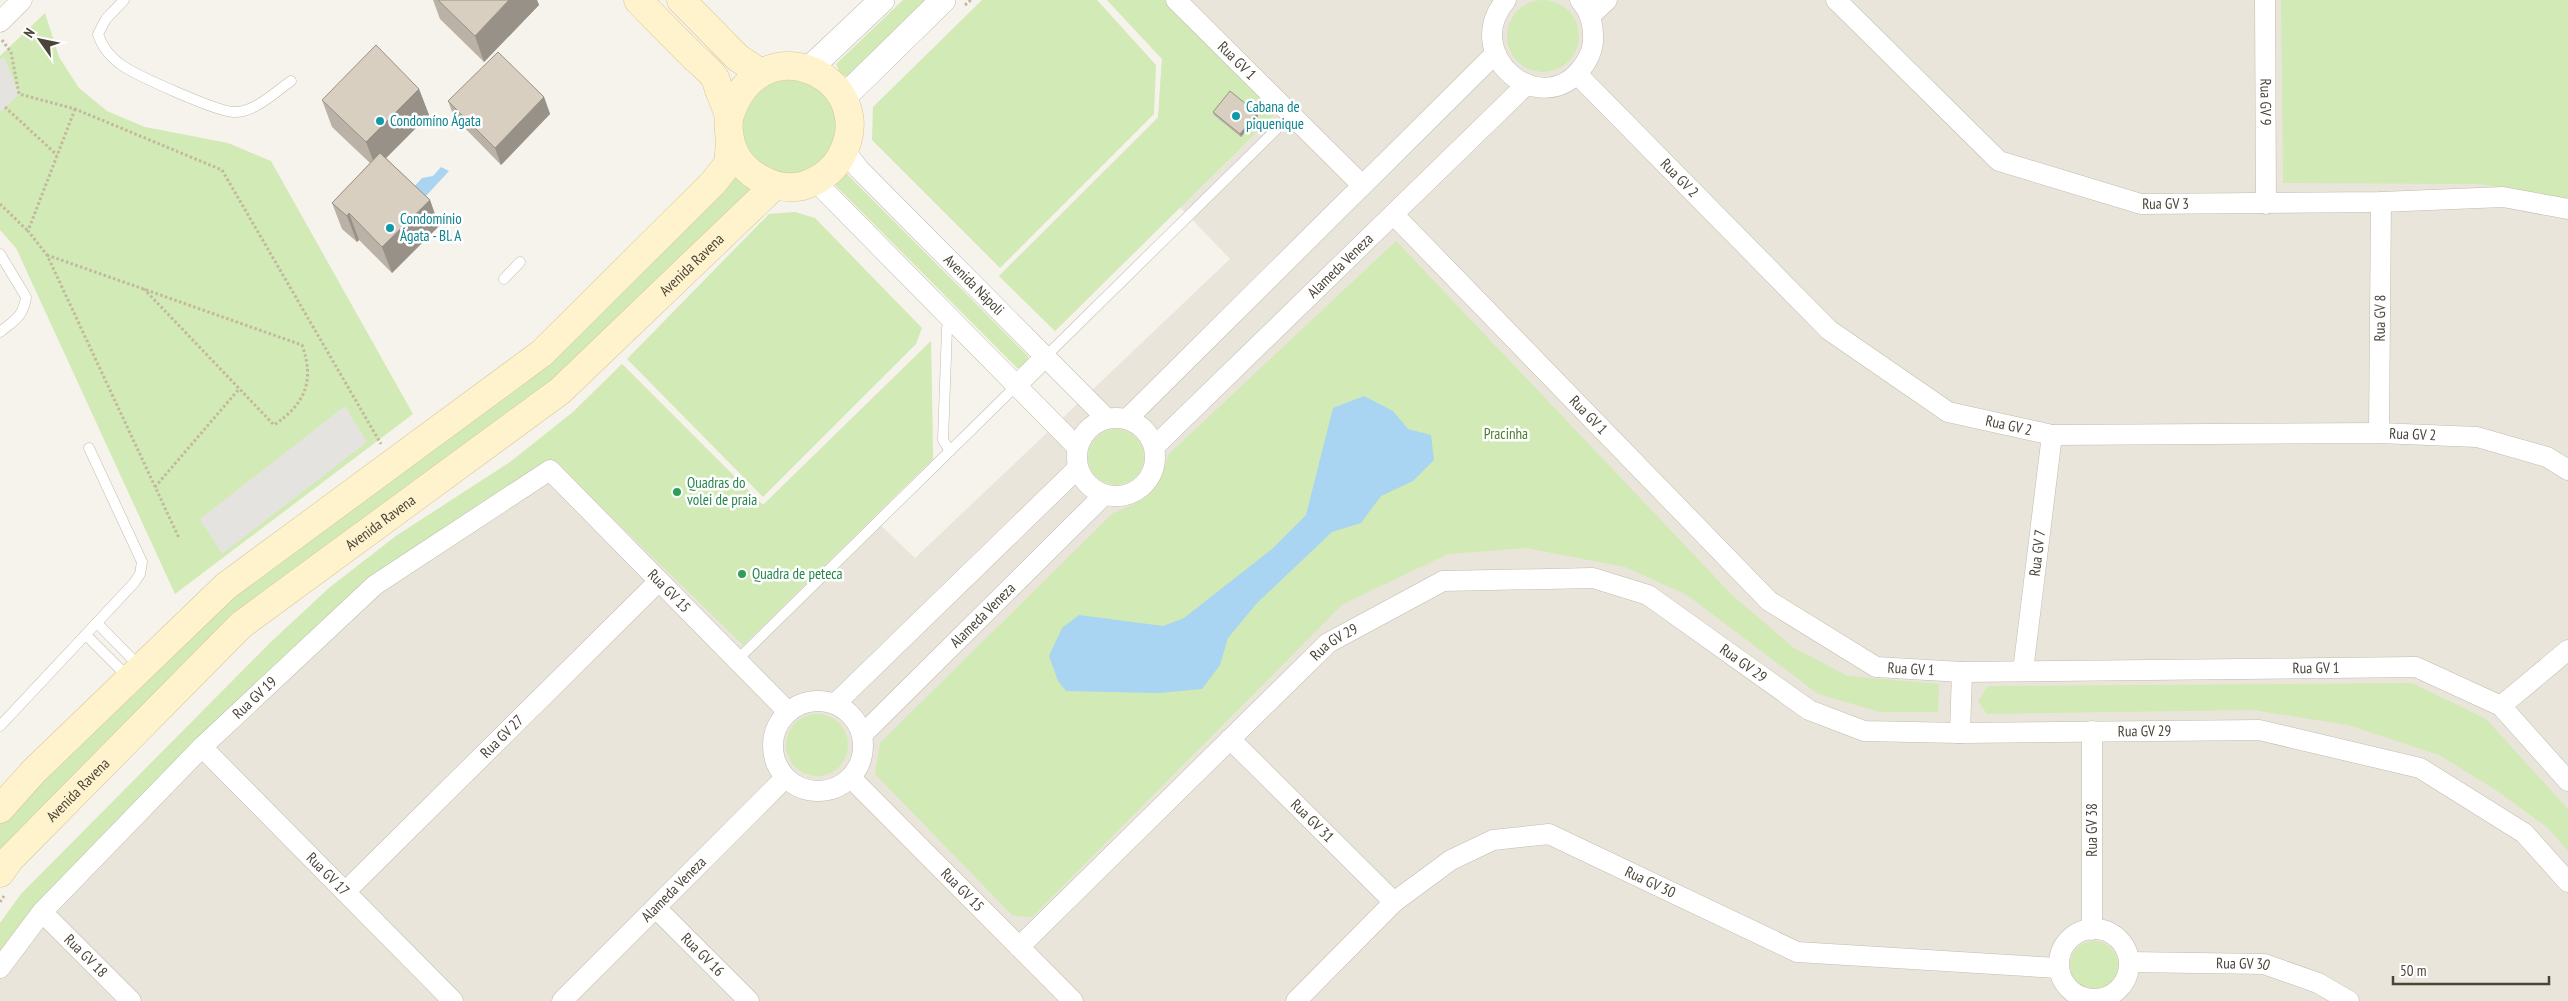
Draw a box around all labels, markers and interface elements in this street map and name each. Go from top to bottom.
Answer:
north arrow [15,15,65,65]
text: N [19,25,39,41]
street label: Rua GV 1 [1214,37,1261,84]
street label: Rua GV 9 [2256,79,2276,125]
place label: Cabana de piquenique [1246,97,1304,133]
marker: Cabana de piquenique [1230,110,1242,122]
place label: Condomíno Ágata [390,111,481,130]
marker: Condomíno Ágata [374,115,386,127]
street label: Rua GV 2 [1657,154,1703,201]
street label: Rua GV 3 [2142,194,2189,213]
place label: Condomínio Ágata - Bl. A [400,209,462,245]
marker: Condomínio Ágata - Bl. A [384,222,396,234]
street label: Avenida Ravena [655,229,728,300]
street label: Alameda Veneza [1303,229,1377,302]
street label: Avenida Nápoli [940,250,1009,319]
street label: Rua GV 8 [2370,294,2389,342]
street label: Rua GV 1 [1566,391,1612,438]
street label: Rua GV 2 [1984,411,2034,439]
street label: Rua GV 2 [2389,423,2437,444]
park label: Pracinha [1484,424,1528,443]
place label: Quadras do volei de praia [687,473,757,509]
marker: Quadras do volei de praia [671,486,683,498]
street label: Avenida Ravena [341,490,419,554]
street label: Rua GV 7 [2025,528,2049,577]
place label: Quadra de peteca [752,564,843,583]
street label: Rua GV 15 [644,565,695,616]
marker: Quadra de peteca [736,568,748,580]
street label: Alameda Veneza [946,578,1019,651]
street label: Rua GV 29 [1306,619,1361,664]
street label: Rua GV 29 [1716,639,1771,686]
street label: Rua GV 1 [1887,658,1935,679]
street label: Rua GV 1 [2292,658,2339,677]
street label: Rua GV 19 [228,672,280,723]
street label: Rua GV 27 [476,711,527,762]
street label: Rua GV 29 [2118,721,2171,740]
street label: Avenida Ravena [42,754,113,826]
street label: Rua GV 31 [1287,795,1338,846]
street label: Rua GV 38 [2082,803,2101,857]
street label: Rua GV 17 [303,848,354,900]
street label: Alameda Veneza [637,852,710,925]
street label: Rua GV 30 [1622,862,1679,902]
street label: Rua GV 15 [937,864,988,915]
street label: Rua GV 16 [677,929,729,980]
street label: Rua GV 18 [61,930,112,981]
street label: Rua GV 30 [2216,953,2273,974]
scale bar [2393,954,2549,986]
text: 50 m [2400,961,2426,980]

